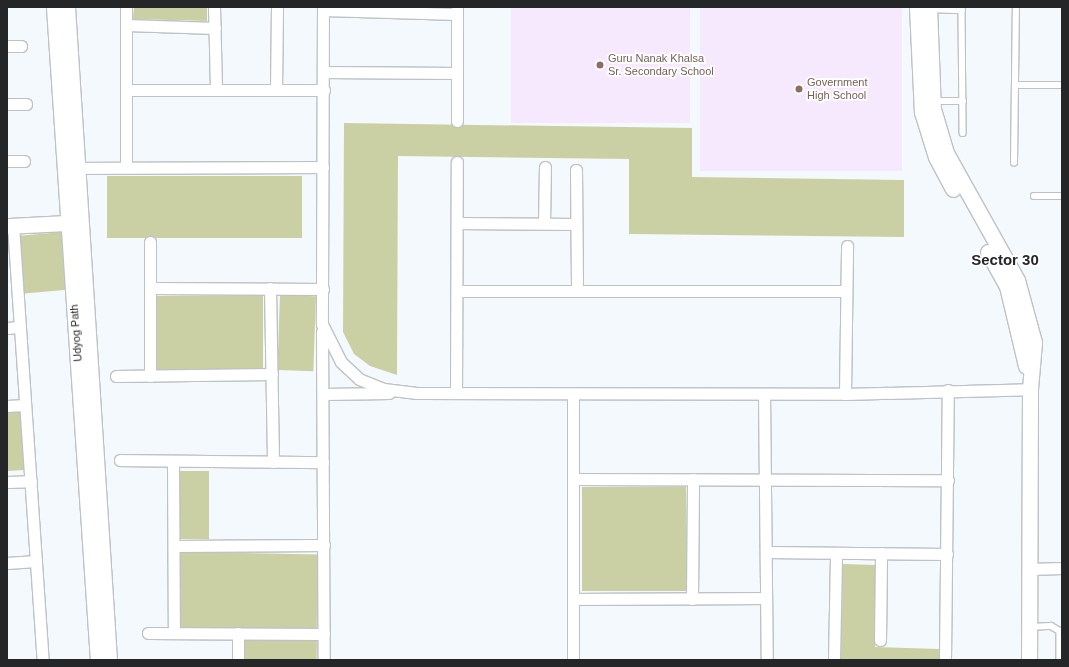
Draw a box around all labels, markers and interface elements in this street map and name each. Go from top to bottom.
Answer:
place label: Guru Nanak Khalsa Sr. Secondary School [608,52,714,78]
marker: Guru Nanak Khalsa Sr. Secondary School [595,60,605,70]
place label: Government High School [807,76,868,102]
marker: Government High School [794,84,804,94]
district label: Sector 30 [971,251,1039,269]
street label: Udyog Path [67,304,85,362]

